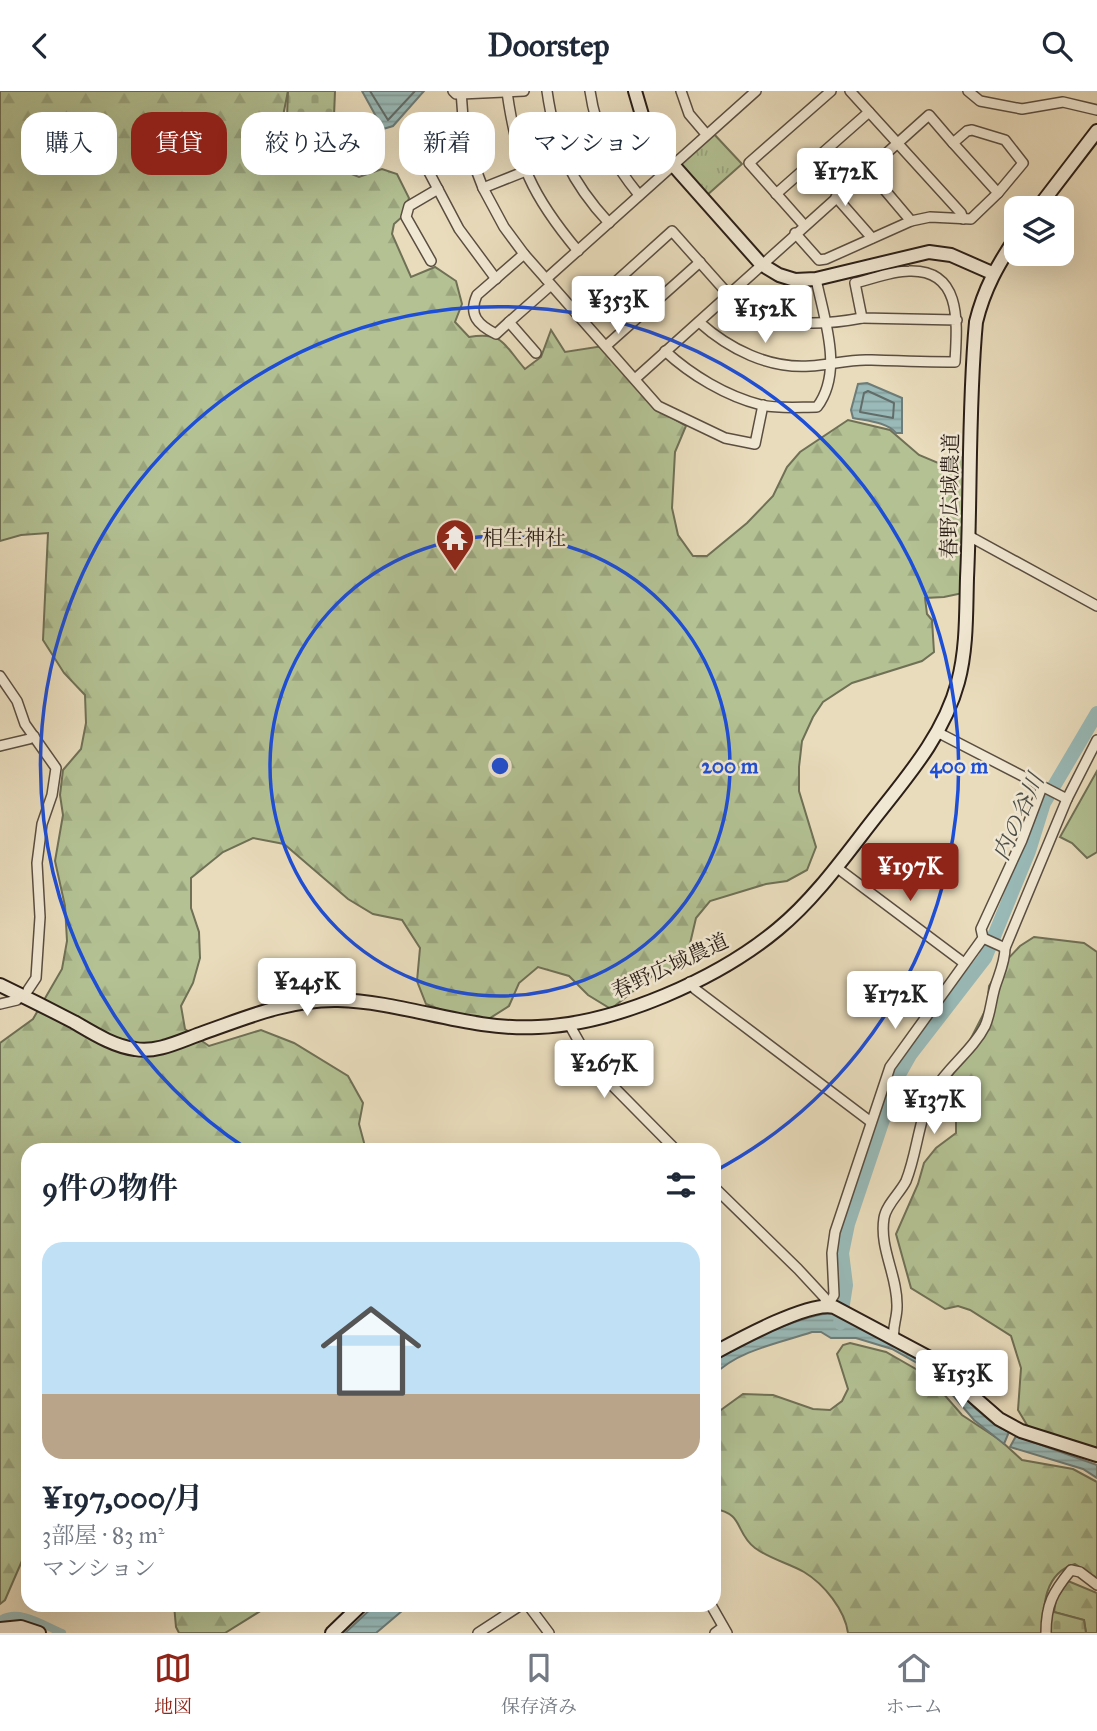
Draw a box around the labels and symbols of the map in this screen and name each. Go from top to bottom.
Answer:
pin: ¥172K [796,149,894,208]
pin: ¥353K [569,277,667,336]
pin: ¥152K [716,285,814,345]
street label: 春野広域農道 [936,433,964,559]
temple icon: 相生神社 [434,517,476,572]
place label: 相生神社 [482,525,566,551]
text: 200 m [702,753,759,779]
text: 400 m [930,753,989,779]
centre of rings [488,754,512,778]
water label: 内の谷川 [987,767,1051,865]
pin: ¥197K [861,843,959,903]
street label: 春野広域農道 [607,928,733,1004]
pin: ¥245K [258,958,356,1018]
pin: ¥172K [846,971,944,1031]
pin: ¥267K [555,1041,653,1100]
pin: ¥137K [885,1077,983,1136]
pin: ¥153K [913,1351,1011,1410]

